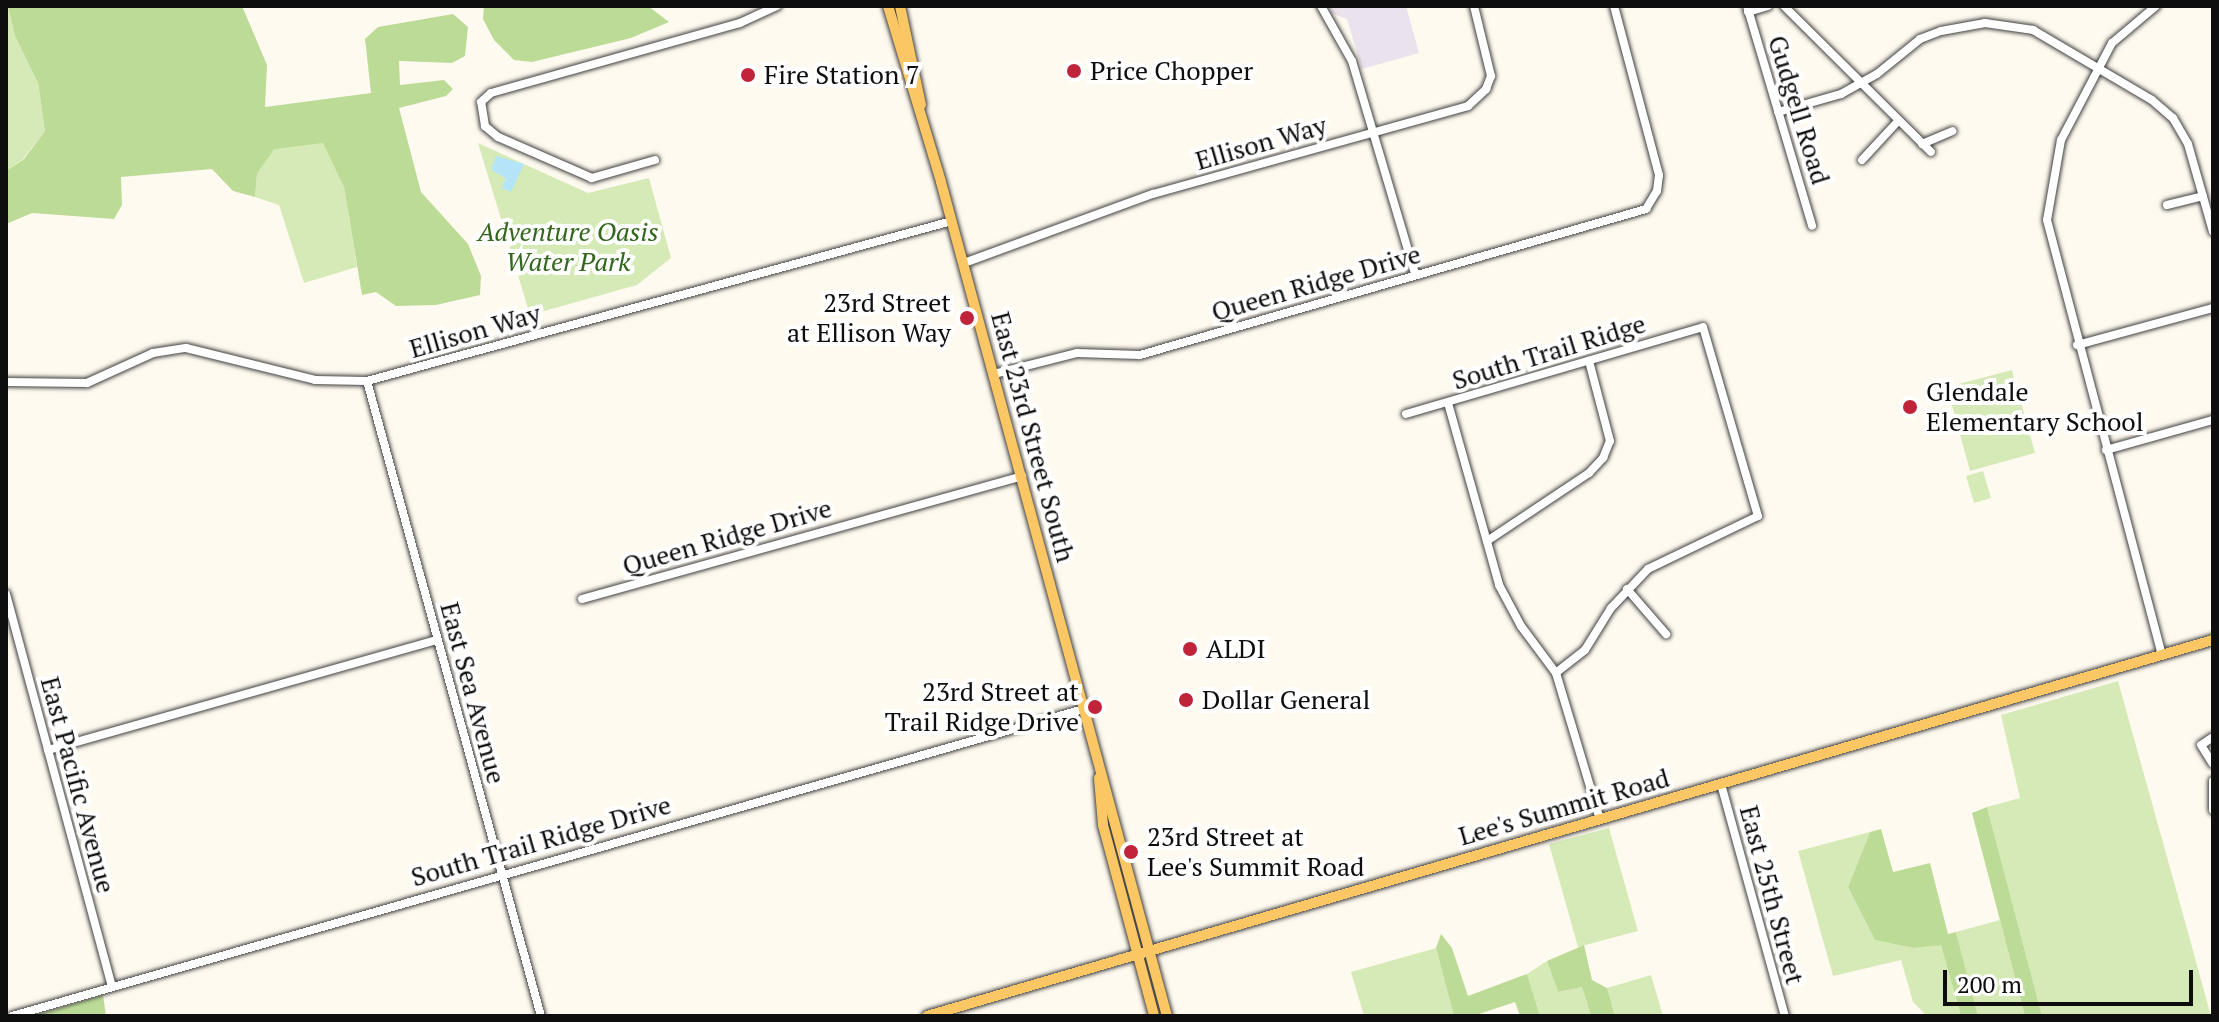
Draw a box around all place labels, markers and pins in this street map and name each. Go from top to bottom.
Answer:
place label: Price Chopper [1090,55,1253,87]
place label: Fire Station 7 [764,59,920,91]
marker: Price Chopper [1065,62,1083,80]
marker: Fire Station 7 [739,66,757,84]
place label: 23rd Street at Ellison Way [787,287,951,348]
marker: 23rd Street at Ellison Way [958,309,976,327]
place label: Glendale Elementary School [1926,376,2144,438]
marker: Glendale Elementary School [1901,398,1919,416]
place label: ALDI [1206,633,1266,665]
marker: ALDI [1181,640,1199,658]
place label: 23rd Street at Trail Ridge Drive [885,676,1079,738]
place label: Dollar General [1202,684,1370,716]
marker: Dollar General [1177,691,1195,709]
marker: 23rd Street at Trail Ridge Drive [1086,698,1104,716]
place label: 23rd Street at Lee's Summit Road [1147,821,1365,882]
marker: 23rd Street at Lee's Summit Road [1122,843,1140,861]

